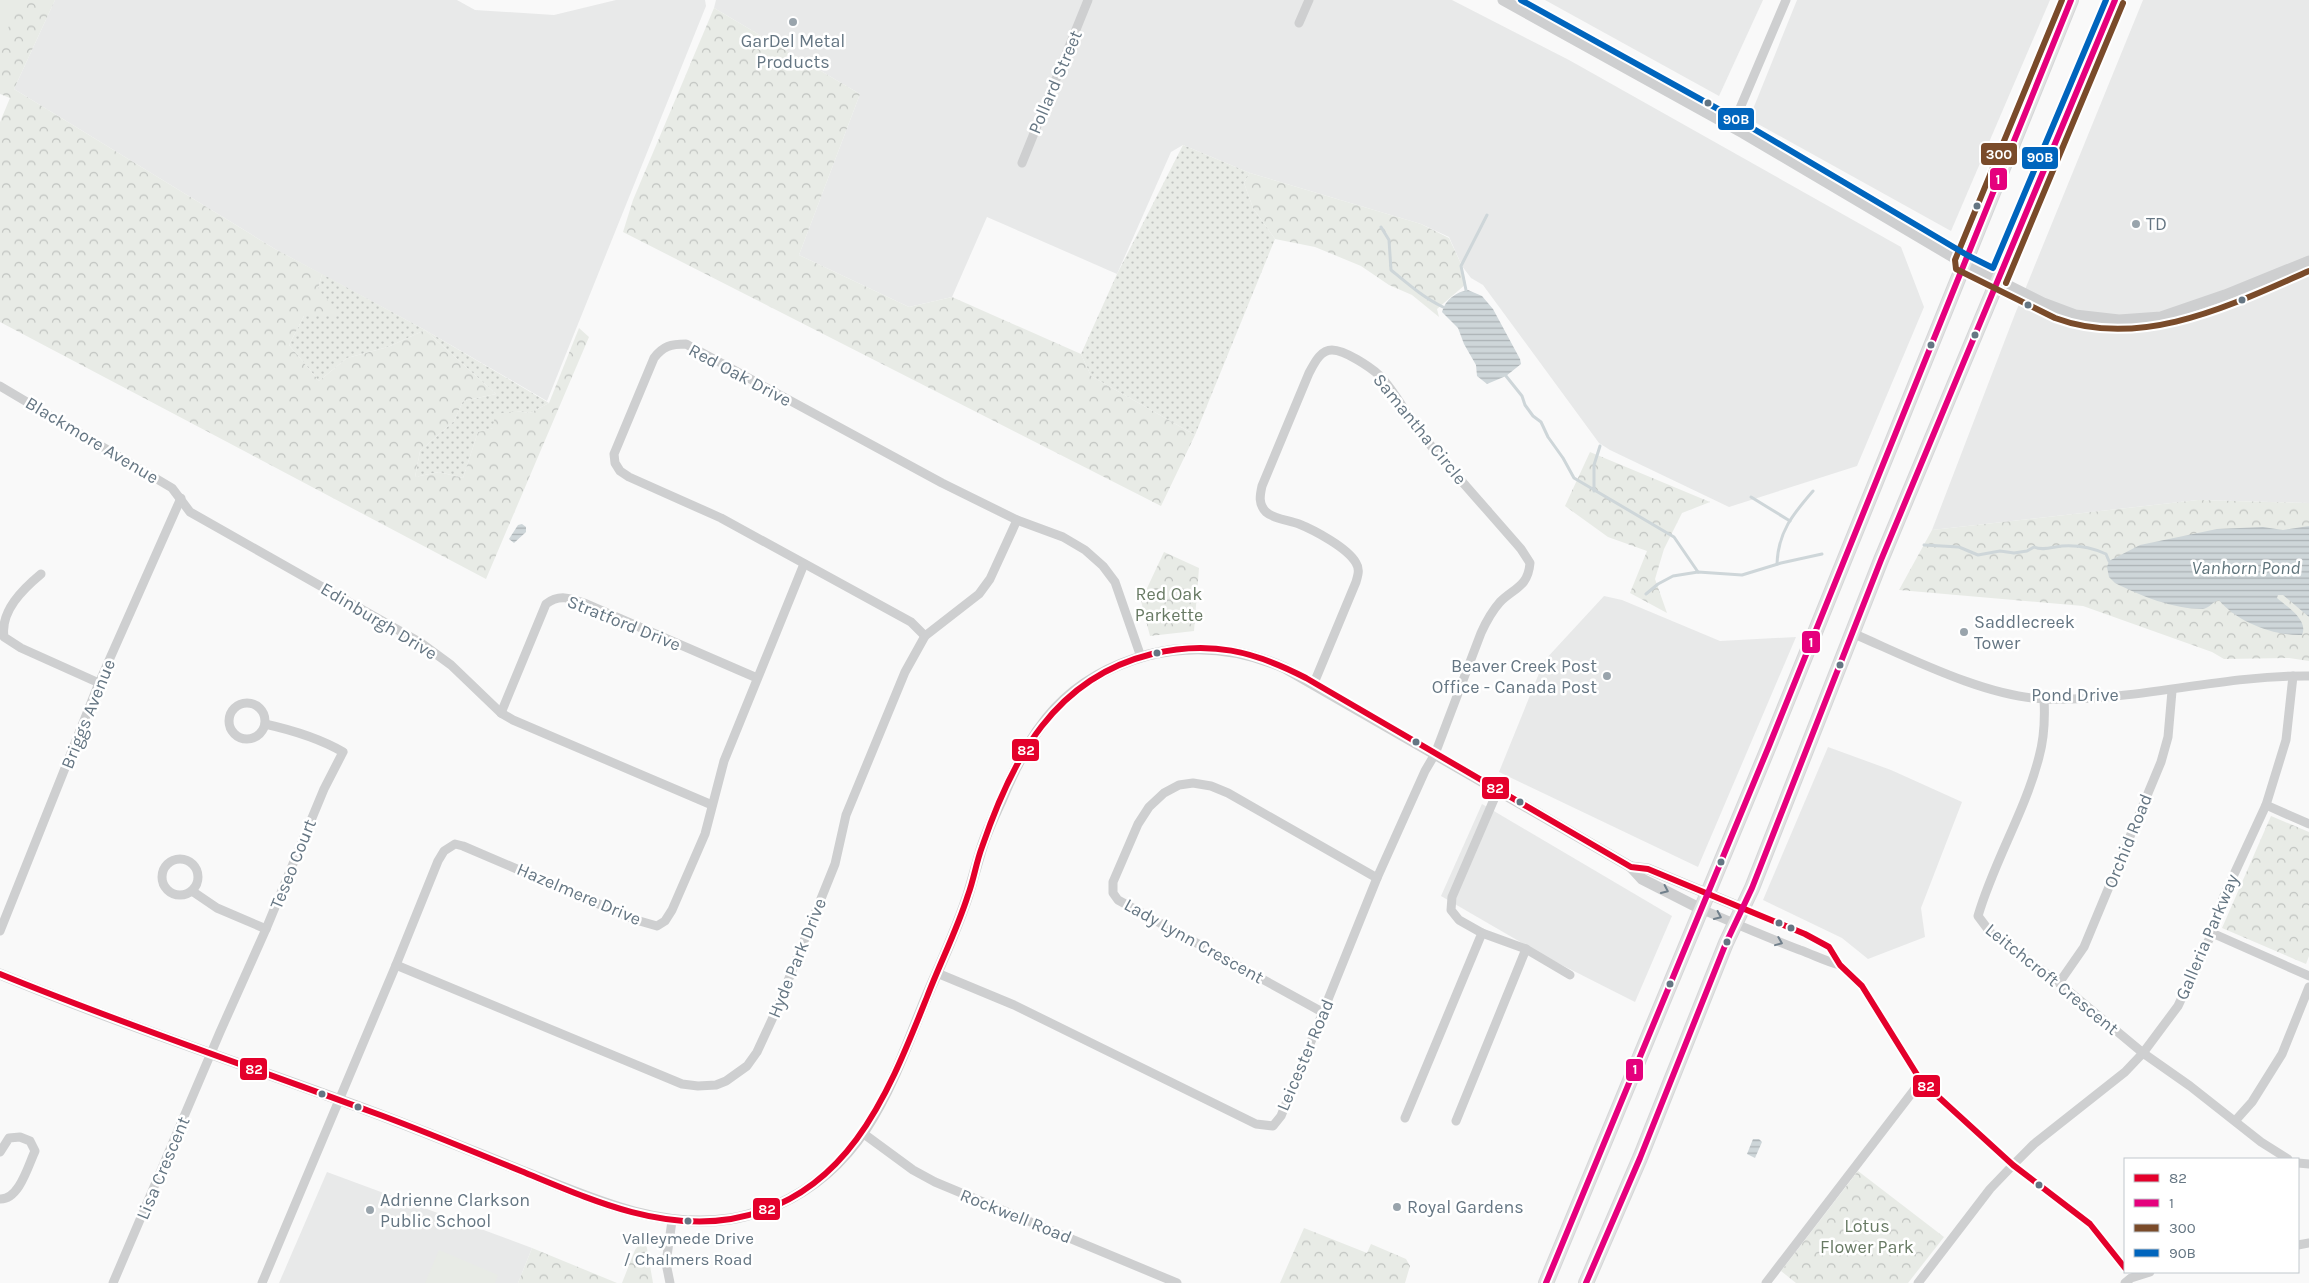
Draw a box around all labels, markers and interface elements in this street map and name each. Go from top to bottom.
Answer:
marker: GarDel Metal Products [787,16,799,28]
street label: Pollard Street [1023,27,1087,137]
place label: GarDel Metal Products [741,30,845,73]
unlabelled marker [1703,98,1713,108]
line badge: 90B [1717,107,1755,131]
text: 90B [1723,111,1749,128]
line badge: 300 [1980,142,2018,166]
text: 300 [1986,146,2012,163]
line badge: 90B [2021,146,2059,170]
text: 90B [2027,149,2053,166]
line badge: 1 [1989,167,2008,191]
text: 1 [1996,171,2001,188]
unlabelled marker [1972,201,1982,211]
place label: TD [2146,213,2167,235]
marker: TD [2130,218,2142,230]
unlabelled marker [2237,295,2247,305]
unlabelled marker [2023,300,2033,310]
unlabelled marker [1970,330,1980,340]
street label: Red Oak Drive [685,339,795,411]
unlabelled marker [1926,340,1936,350]
street label: Samantha Circle [1368,369,1472,489]
street label: Blackmore Avenue [21,392,163,488]
water label: Vanhorn Pond [2192,557,2300,579]
street label: Edinburgh Drive [317,578,441,664]
park label: Red Oak Parkette [1135,583,1203,626]
street label: Stratford Drive [564,590,684,656]
place label: Saddlecreek Tower [1974,611,2075,654]
marker: Saddlecreek Tower [1958,626,1970,638]
line badge: 1 [1801,630,1821,654]
text: 1 [1809,634,1814,651]
unlabelled marker [1152,648,1162,658]
place label: Beaver Creek Post Office - Canada Post [1432,655,1597,698]
street label: Briggs Avenue [56,656,120,772]
unlabelled marker [1835,660,1845,670]
marker: Beaver Creek Post Office - Canada Post [1601,670,1613,682]
street label: Pond Drive [2031,684,2119,706]
unlabelled marker [1411,737,1421,747]
line badge: 82 [1011,738,1040,762]
text: 82 [1017,742,1035,759]
line badge: 82 [1481,776,1510,800]
text: 82 [1486,780,1504,797]
street label: Orchid Road [2099,791,2157,891]
unlabelled marker [1515,797,1525,807]
street label: Teseo Court [265,816,321,912]
unlabelled marker [1716,857,1726,867]
street label: Hazelmere Drive [514,858,644,930]
street label: Galleria Parkway [2171,870,2244,1003]
one-way arrow [1660,883,1669,894]
street label: Lady Lynn Crescent [1120,893,1268,989]
street label: Hyde Park Drive [763,895,831,1021]
one-way arrow [1713,910,1722,921]
unlabelled marker [1774,918,1784,928]
street label: Leitchcroft Crescent [1981,918,2123,1040]
unlabelled marker [1786,923,1796,933]
one-way arrow [1775,936,1783,946]
unlabelled marker [1722,937,1732,947]
unlabelled marker [1665,979,1675,989]
street label: Leicester Road [1272,996,1338,1114]
line badge: 82 [239,1057,268,1081]
line badge: 1 [1625,1058,1644,1082]
text: 82 [245,1061,263,1078]
text: 1 [1633,1061,1638,1078]
line badge: 82 [1912,1074,1941,1098]
text: 82 [1917,1078,1935,1095]
unlabelled marker [317,1089,327,1099]
unlabelled marker [353,1102,363,1112]
street label: Lisa Crescent [131,1113,195,1223]
legend [2124,1158,2299,1273]
text: 82 [2169,1169,2187,1187]
unlabelled marker [2034,1180,2044,1190]
street label: Rockwell Road [957,1184,1075,1248]
place label: Adrienne Clarkson Public School [380,1189,530,1232]
text: 1 [2169,1194,2174,1212]
place label: Royal Gardens [1407,1196,1524,1218]
line badge: 82 [752,1197,781,1221]
text: 82 [758,1201,776,1218]
marker: Royal Gardens [1391,1201,1403,1213]
marker: Adrienne Clarkson Public School [364,1204,376,1216]
park label: Lotus Flower Park [1820,1215,1914,1258]
marker: Valleymede Drive / Chalmers Road [683,1216,693,1226]
text: 300 [2169,1219,2196,1237]
place label: Valleymede Drive / Chalmers Road [622,1228,754,1269]
text: 90B [2169,1244,2196,1262]

